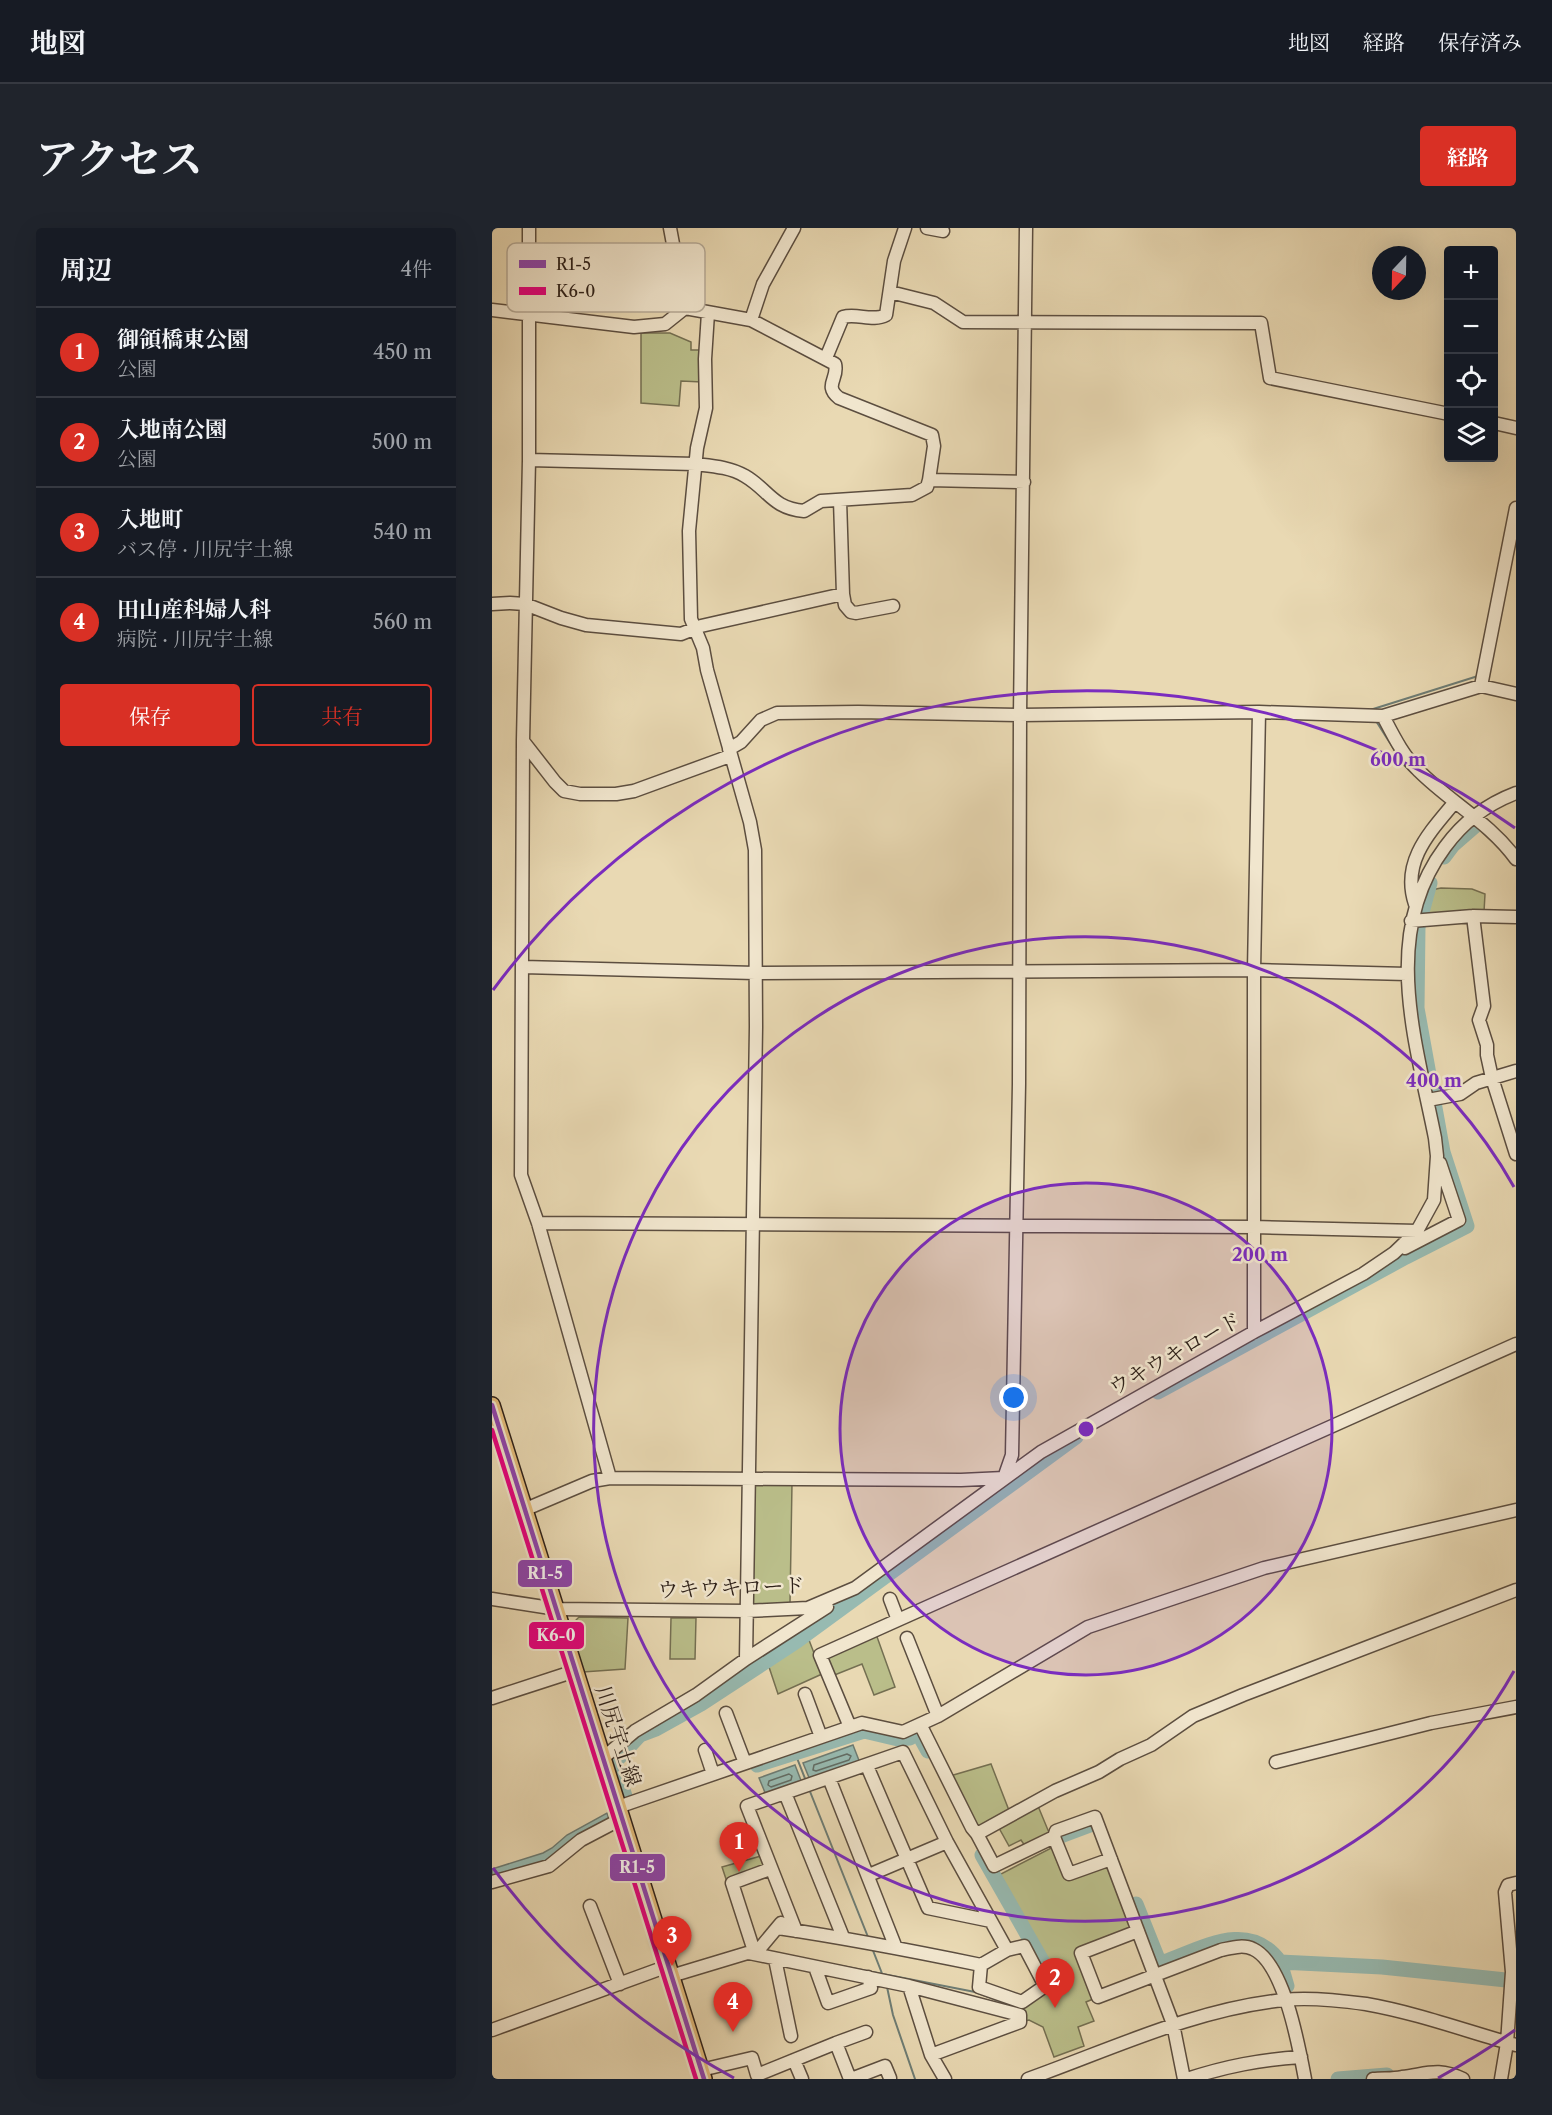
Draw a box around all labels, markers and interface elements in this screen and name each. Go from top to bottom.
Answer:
text: 地図 [30,26,86,60]
text: 地図 [1288,30,1330,55]
text: 経路 [1363,30,1405,55]
text: 保存済み [1438,30,1522,55]
button: 経路 [1420,126,1516,186]
text: アクセス [36,133,203,185]
legend [507,243,705,312]
north arrow [1372,246,1426,300]
map controls [1444,246,1498,462]
button: + [1444,246,1498,300]
text: 周辺 [60,254,112,286]
text: R1-5 [556,254,591,274]
text: 4件 [400,257,432,281]
text: K6-0 [556,281,595,301]
button: − [1444,300,1498,354]
text: 御領橋東公園 [117,326,249,353]
text: 1 [75,340,84,364]
text: 450 m [373,340,432,364]
button: locate [1444,354,1498,408]
text: 公園 [117,357,157,381]
button: layers [1444,408,1498,462]
text: 入地南公園 [117,416,227,443]
text: 2 [74,430,85,454]
text: 500 m [372,430,432,454]
text: 公園 [117,447,157,471]
text: 入地町 [117,506,183,533]
text: 3 [74,520,85,544]
text: 540 m [373,520,432,544]
text: バス停 · 川尻宇土線 [117,537,293,561]
text: 田山産科婦人科 [117,596,271,623]
text: 4 [74,610,85,634]
text: 560 m [373,610,432,634]
text: 病院 · 川尻宇土線 [117,627,273,651]
button: 保存 [60,684,240,746]
button: 共有 [252,684,432,746]
text: 600 m [1370,749,1426,771]
text: 400 m [1406,1070,1462,1092]
text: 200 m [1232,1244,1288,1266]
street label: ウキウキロード [1104,1307,1245,1400]
your location [999,1383,1028,1412]
centre of rings [1076,1419,1096,1439]
line badge: R1-5 [517,1559,573,1588]
text: R1-5 [527,1563,563,1583]
street label: ウキウキロード [657,1572,805,1603]
line badge: K6-0 [528,1621,585,1650]
text: K6-0 [536,1625,576,1645]
street label: 川尻宇土線 [590,1682,647,1790]
pin: 1 [720,1822,758,1872]
line badge: R1-5 [609,1853,666,1882]
text: R1-5 [619,1857,655,1877]
pin: 3 [652,1916,692,1966]
pin: 2 [1036,1958,1074,2008]
pin: 4 [714,1982,752,2032]

